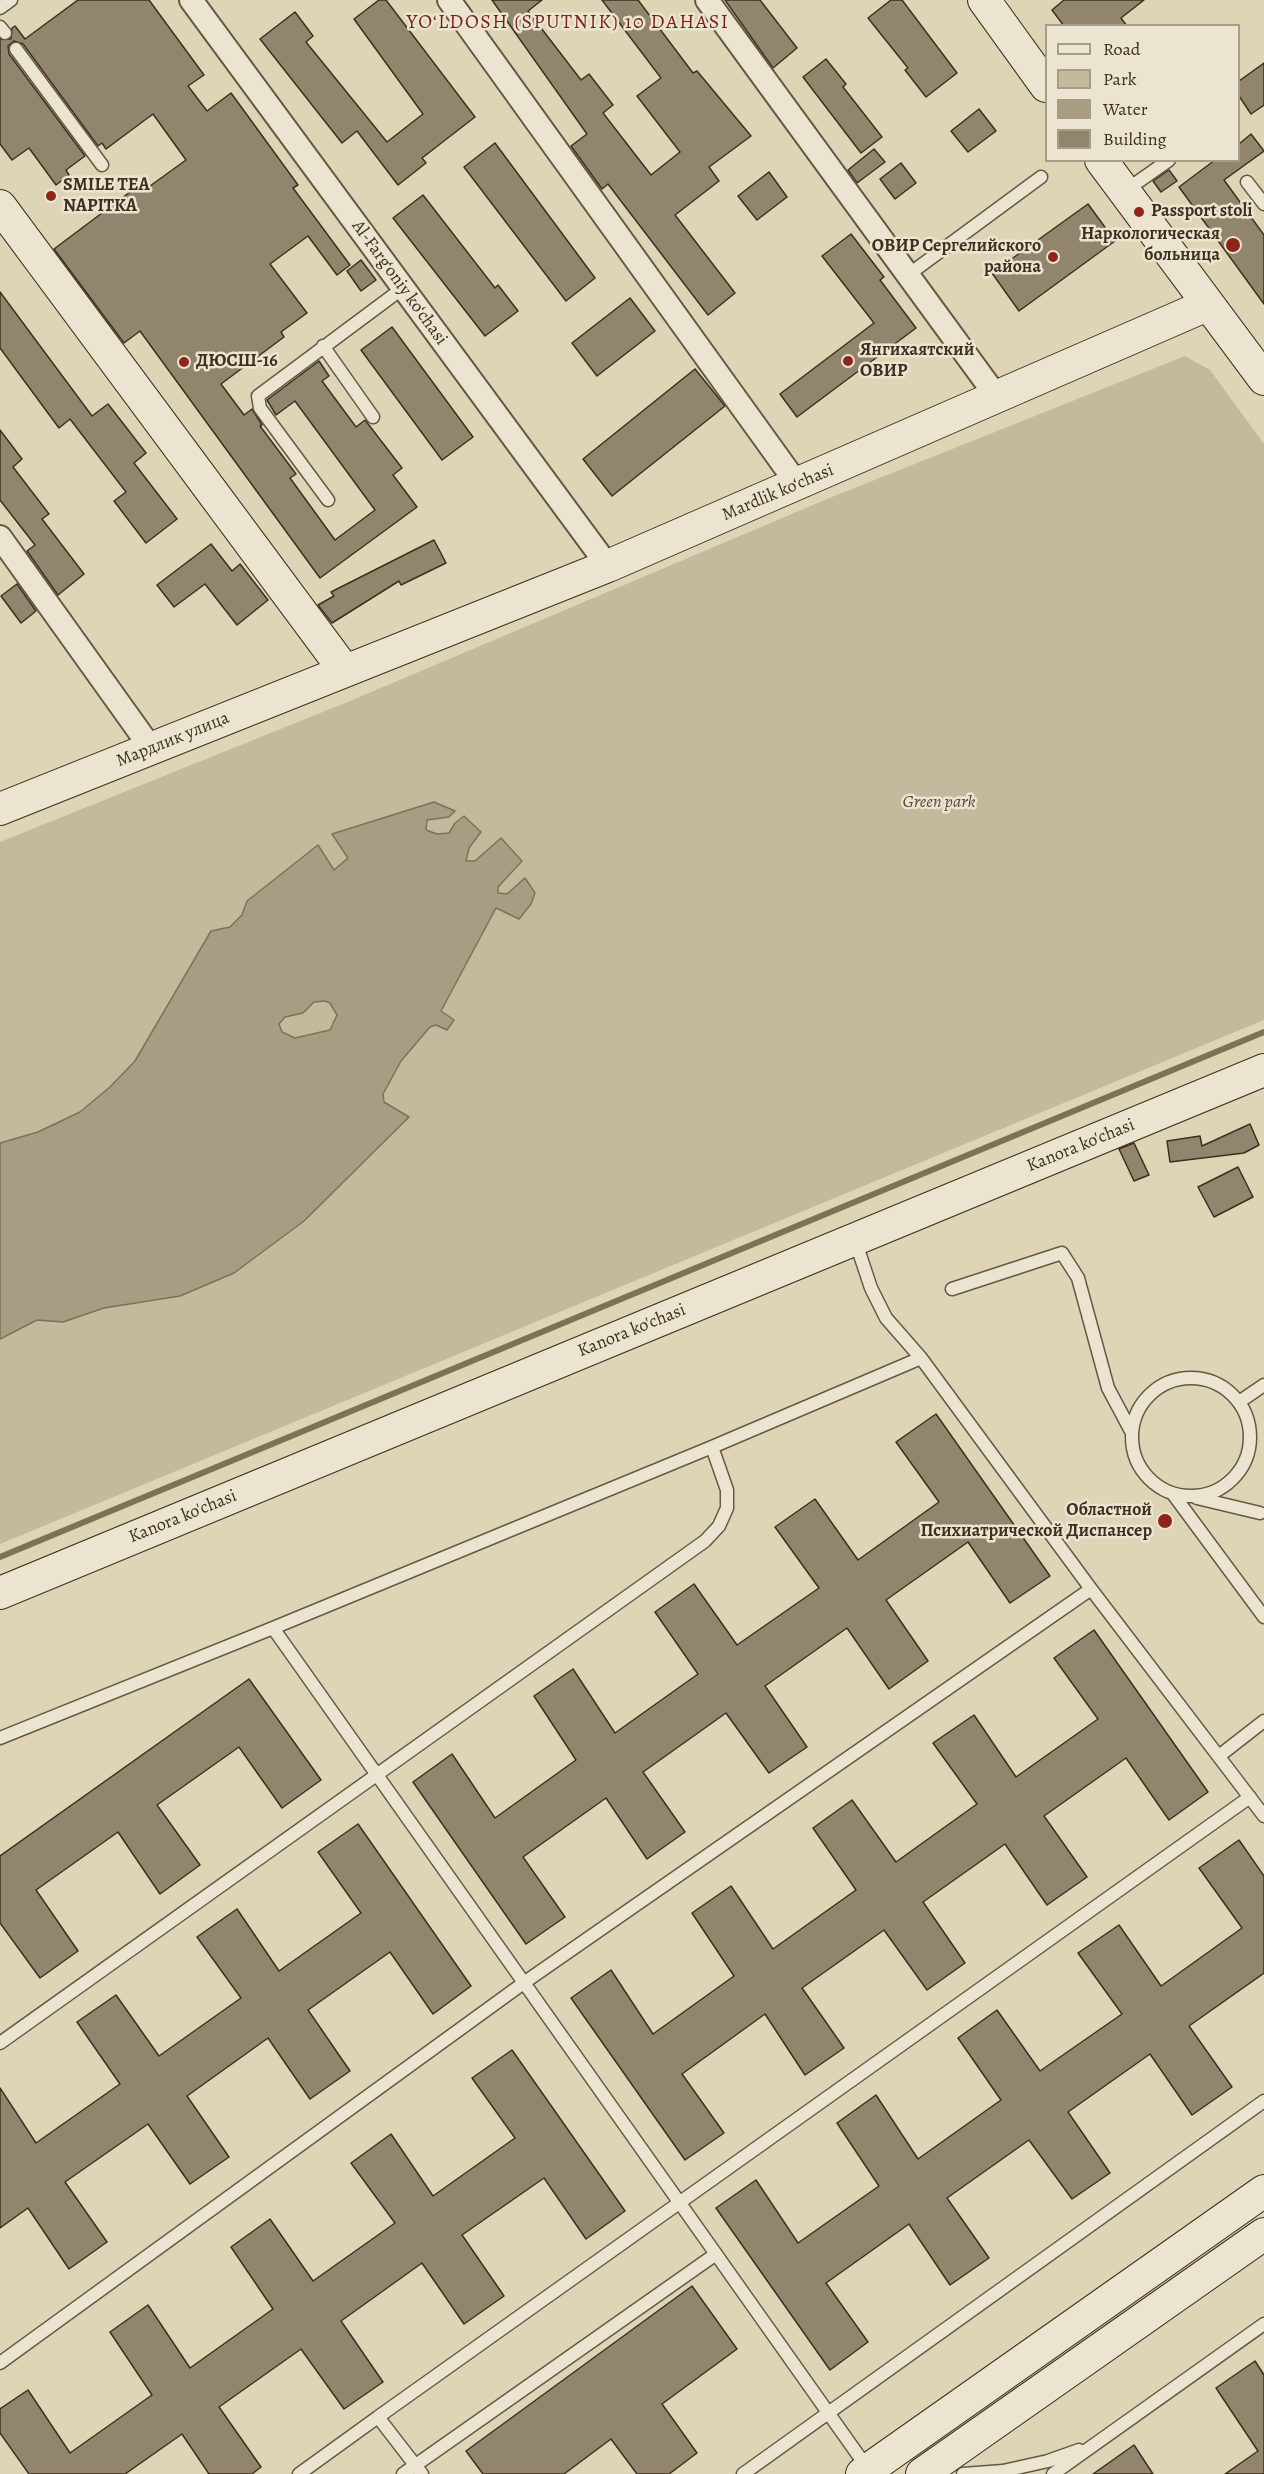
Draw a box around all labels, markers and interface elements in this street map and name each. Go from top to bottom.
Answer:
district label: YO‘LDOSH (SPUTNIK) 10 DAHASI [406,11,730,35]
legend [1045,24,1240,162]
text: Road [1103,37,1140,61]
text: Park [1103,67,1137,91]
text: Water [1103,97,1148,121]
text: Building [1103,127,1167,151]
place label: SMILE TEA NAPITKA [63,175,150,218]
marker: SMILE TEA NAPITKA [44,189,58,203]
place label: Passport stoli [1151,201,1252,223]
marker: Passport stoli [1132,205,1146,219]
street label: Al-Farg‘oniy ko‘chasi [346,216,452,350]
place label: Наркологическая больница [1081,224,1220,266]
place label: ОВИР Сергелийского района [872,236,1041,278]
marker: Наркологическая больница [1224,236,1242,254]
marker: ОВИР Сергелийского района [1046,250,1060,264]
place label: Янгихаятский ОВИР [860,340,974,382]
place label: ДЮСШ-16 [196,351,278,373]
marker: Янгихаятский ОВИР [841,354,855,368]
marker: ДЮСШ-16 [177,355,191,369]
street label: Mardlik ko‘chasi [719,460,837,526]
street label: Мардлик улица [113,708,233,772]
park label: Green park [902,792,976,814]
street label: Kanora ko'chasi [1024,1115,1138,1177]
street label: Kanora ko'chasi [575,1300,689,1362]
street label: Kanora ko'chasi [126,1486,240,1548]
place label: Областной Психиатрической Диспансер [920,1500,1152,1543]
marker: Областной Психиатрической Диспансер [1156,1512,1174,1530]

